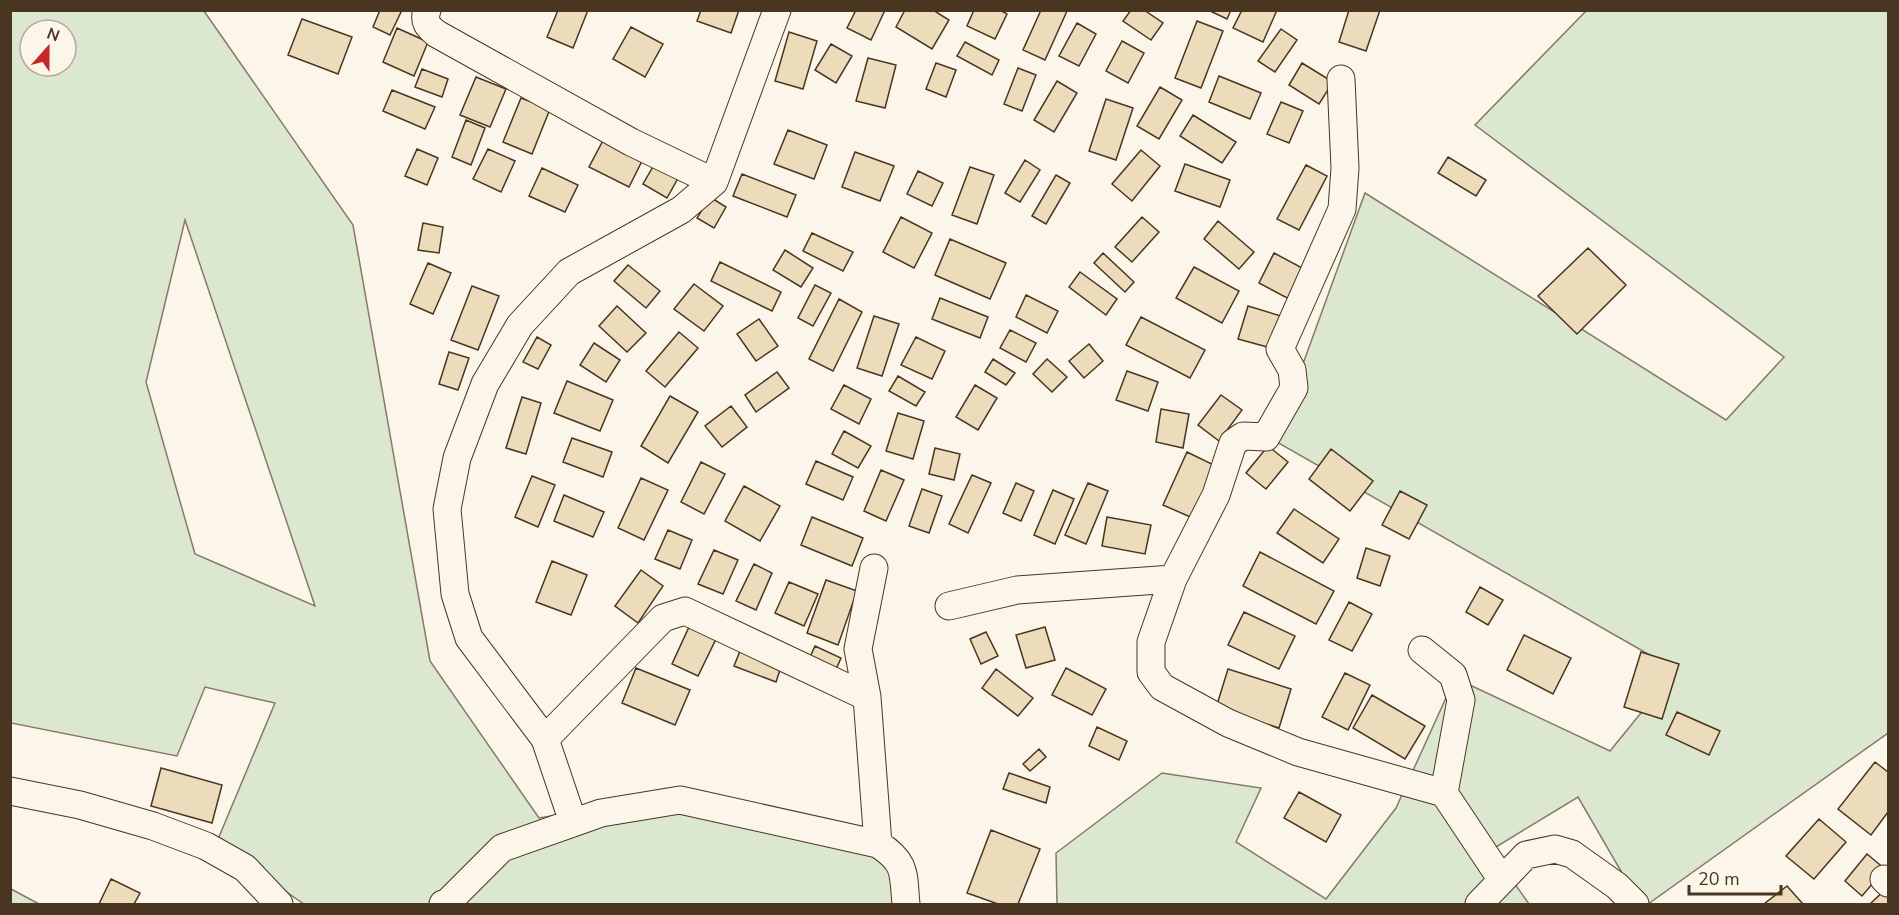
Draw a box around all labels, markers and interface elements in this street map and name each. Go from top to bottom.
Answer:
north arrow [18,18,78,78]
text: N [43,23,63,47]
scale bar [1689,858,1780,896]
text: 20 m [1698,867,1740,891]

